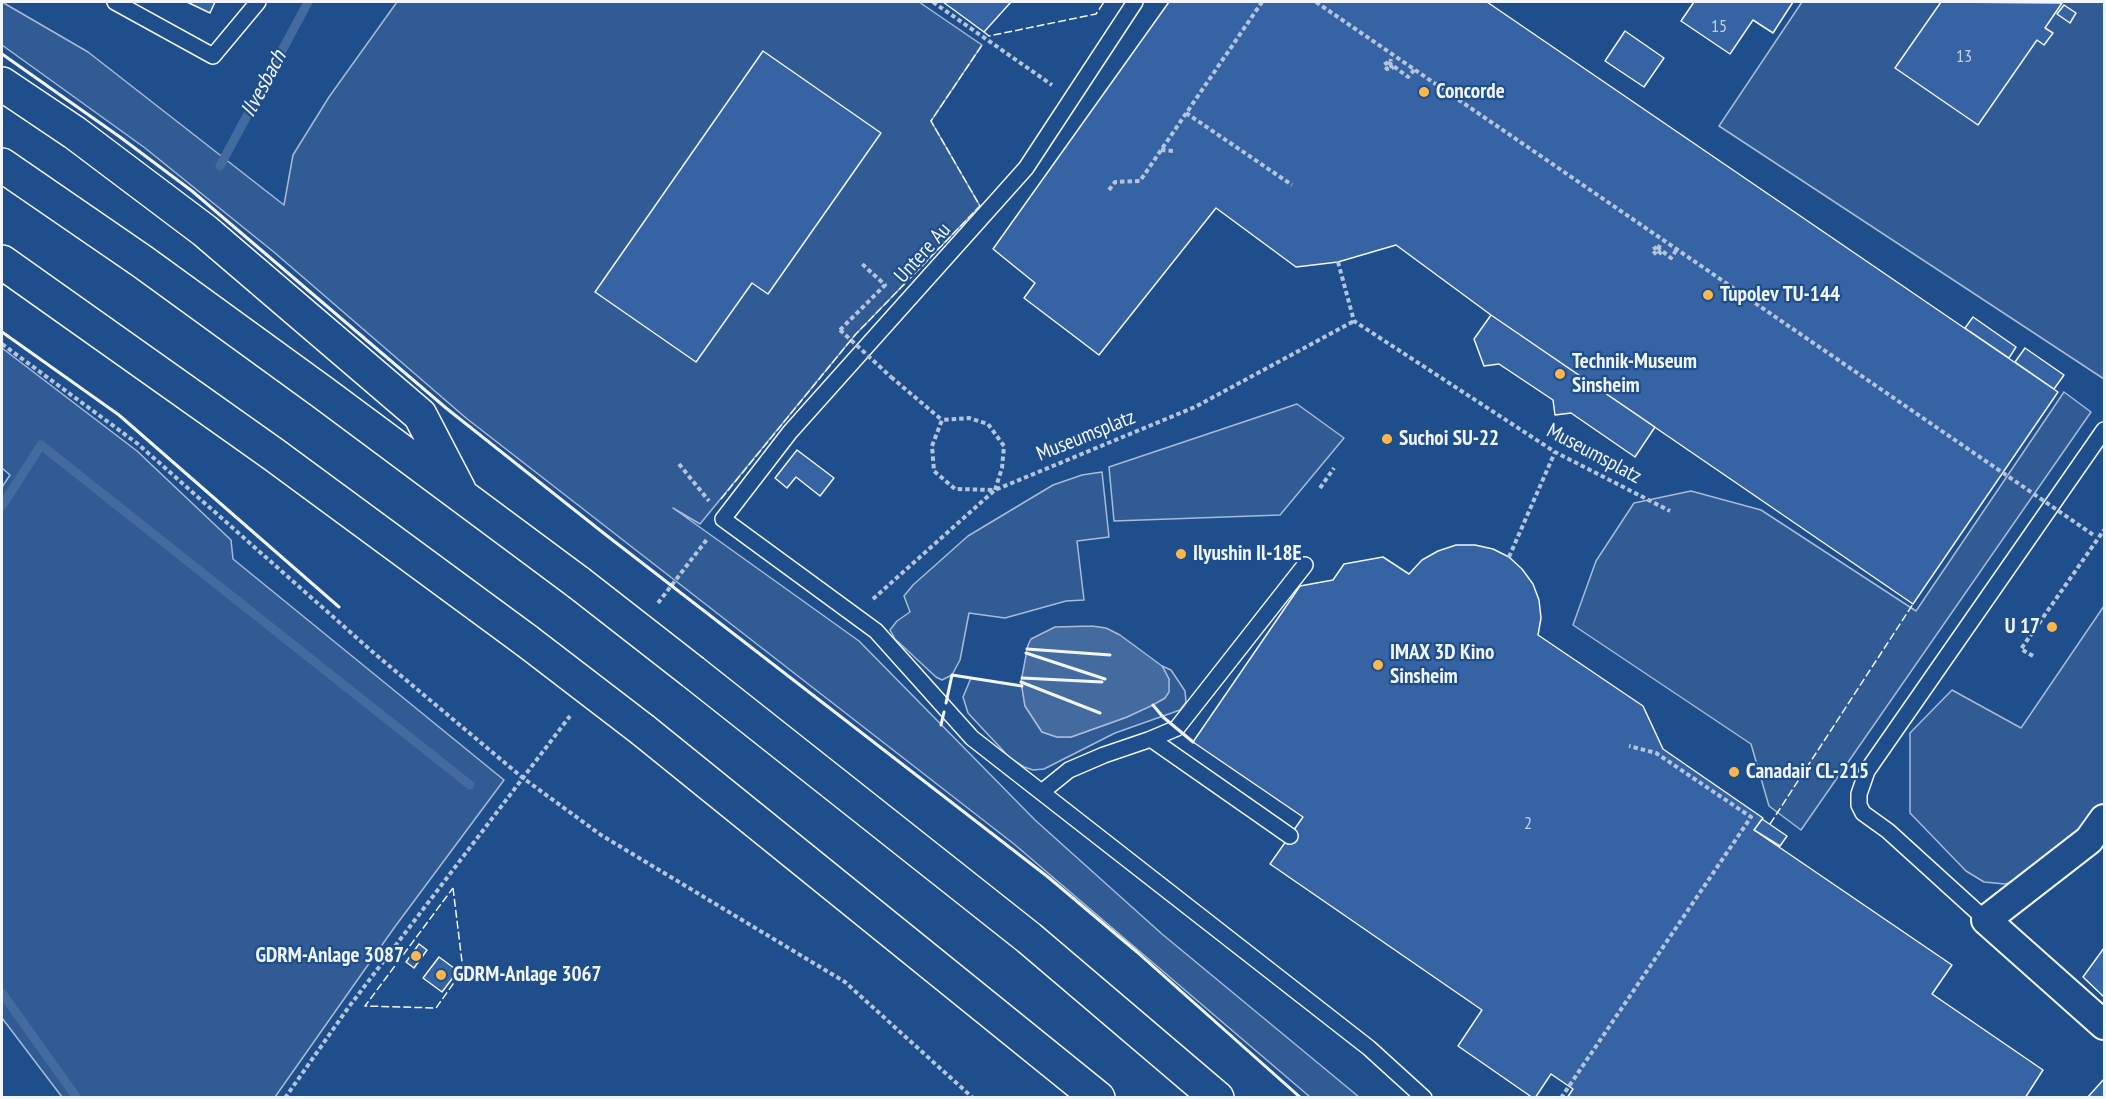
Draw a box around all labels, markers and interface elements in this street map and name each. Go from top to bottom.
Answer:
house number: 15 [1711,16,1727,38]
water label: Ilvesbach [236,46,292,122]
house number: 13 [1956,46,1972,68]
place label: Concorde [1436,79,1505,105]
marker: Concorde [1417,85,1431,99]
street label: Untere Au [889,218,957,288]
place label: Tupolev TU-144 [1720,282,1840,308]
marker: Tupolev TU-144 [1701,288,1715,302]
place label: Technik-Museum Sinsheim [1572,349,1697,399]
marker: Technik-Museum Sinsheim [1553,367,1567,381]
street label: Museumsplatz [1033,405,1139,467]
street label: Museumsplatz [1542,418,1646,490]
place label: Suchoi SU-22 [1399,426,1499,452]
marker: Suchoi SU-22 [1380,432,1394,446]
place label: Ilyushin Il-18E [1193,541,1302,567]
marker: Ilyushin Il-18E [1174,547,1188,561]
place label: U 17 [2005,614,2040,640]
marker: U 17 [2045,620,2059,634]
place label: IMAX 3D Kino Sinsheim [1390,640,1494,690]
marker: IMAX 3D Kino Sinsheim [1371,658,1385,672]
place label: Canadair CL-215 [1746,759,1869,785]
marker: Canadair CL-215 [1727,765,1741,779]
house number: 2 [1524,813,1532,835]
place label: GDRM-Anlage 3087 [255,943,404,969]
marker: GDRM-Anlage 3087 [409,949,423,963]
place label: GDRM-Anlage 3067 [453,962,602,988]
marker: GDRM-Anlage 3067 [434,968,448,982]

